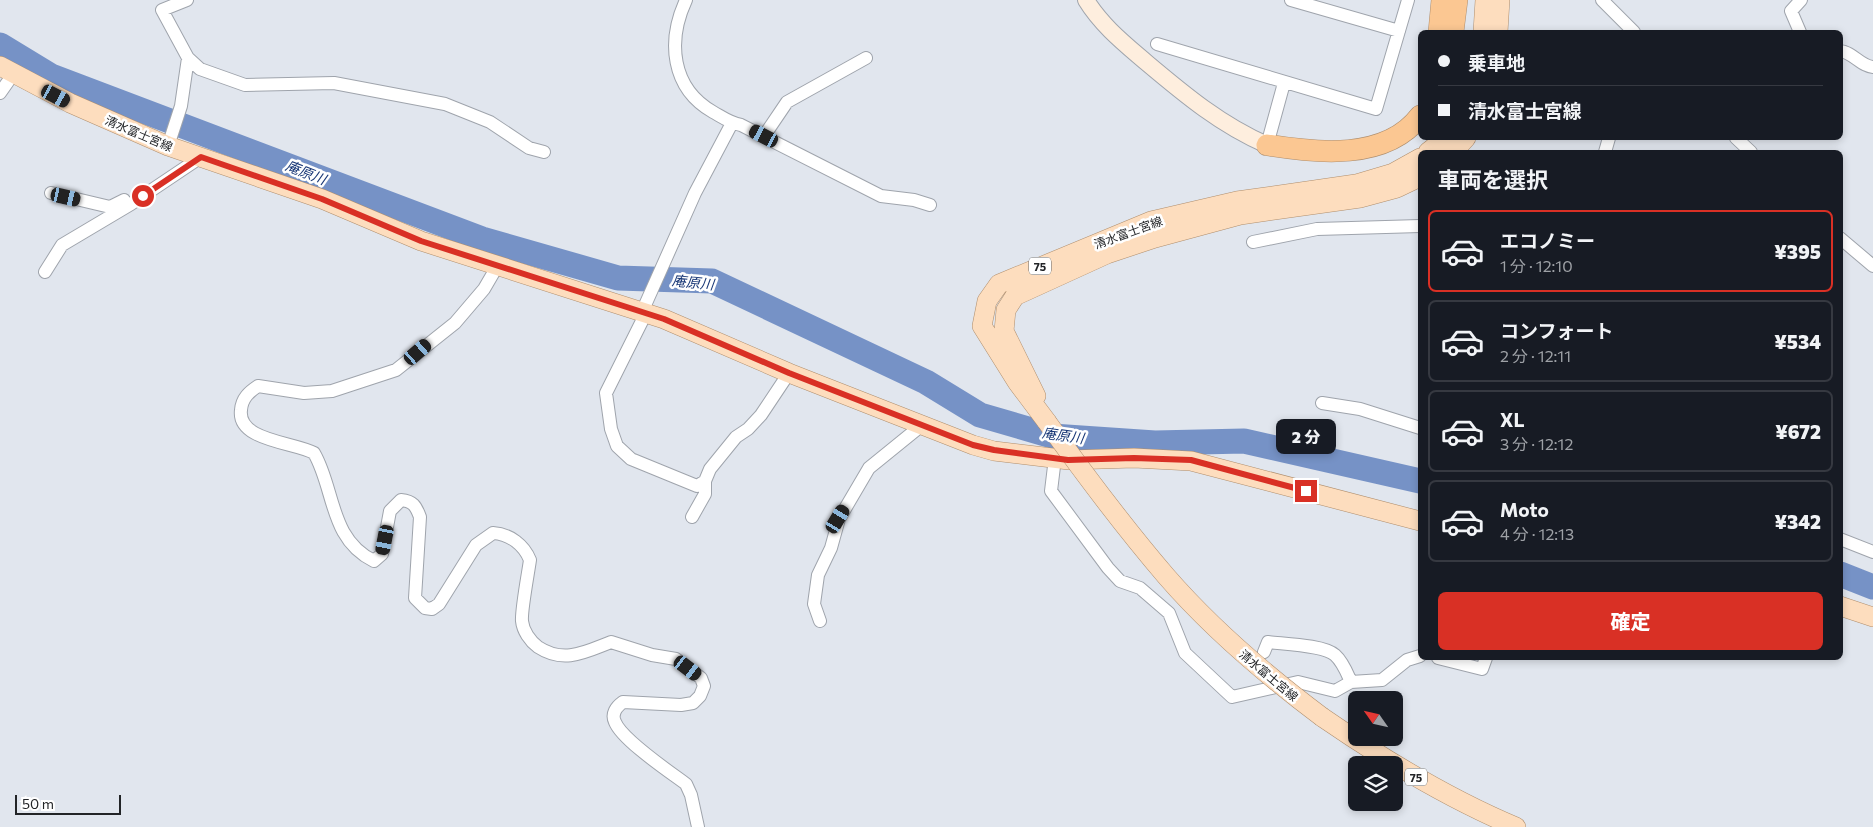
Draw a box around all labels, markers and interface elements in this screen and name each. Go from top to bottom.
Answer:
text: 乗車地 [1468,51,1525,74]
car [39,82,72,110]
text: 清水富士宮線 [1468,99,1582,122]
street label: 清水富士宮線 [103,112,175,154]
car [747,123,780,149]
water label: 庵原川 [283,157,331,188]
text: 車両を選択 [1438,166,1548,193]
route start [132,185,154,207]
car [49,186,82,208]
street label: 清水富士宮線 [1092,213,1164,251]
icon: car [1440,229,1485,274]
text: エコノミー [1500,229,1595,252]
text: ¥395 [1774,240,1821,263]
text: 1 分 · 12:10 [1500,256,1573,275]
road number: 75 [1029,258,1051,274]
water label: 庵原川 [671,271,717,293]
icon: car [1440,319,1485,364]
text: コンフォート [1500,319,1613,342]
text: ¥534 [1774,330,1821,353]
car [401,336,434,368]
text: 2 分 · 12:11 [1500,346,1571,365]
text: XL [1500,408,1525,431]
icon: car [1440,409,1485,454]
callout: 2 分 [1276,418,1336,454]
text: ¥672 [1775,420,1821,443]
water label: 庵原川 [1041,424,1087,447]
text: 2 分 [1292,427,1320,446]
text: 3 分 · 12:12 [1500,434,1573,453]
route end [1295,480,1317,502]
text: Moto [1500,498,1549,521]
icon: car [1440,499,1485,544]
car [823,502,852,536]
text: ¥342 [1775,510,1821,533]
car [374,524,395,556]
text: 4 分 · 12:13 [1500,524,1574,543]
button: 確定 [1438,592,1823,650]
street label: 清水富士宮線 [1237,646,1301,704]
car [671,653,704,683]
north arrow [1348,691,1402,746]
map controls [1348,691,1403,811]
button: layers [1348,756,1403,811]
road number: 75 [1405,769,1427,786]
scale bar [15,792,121,815]
text: 50 m [22,795,54,812]

